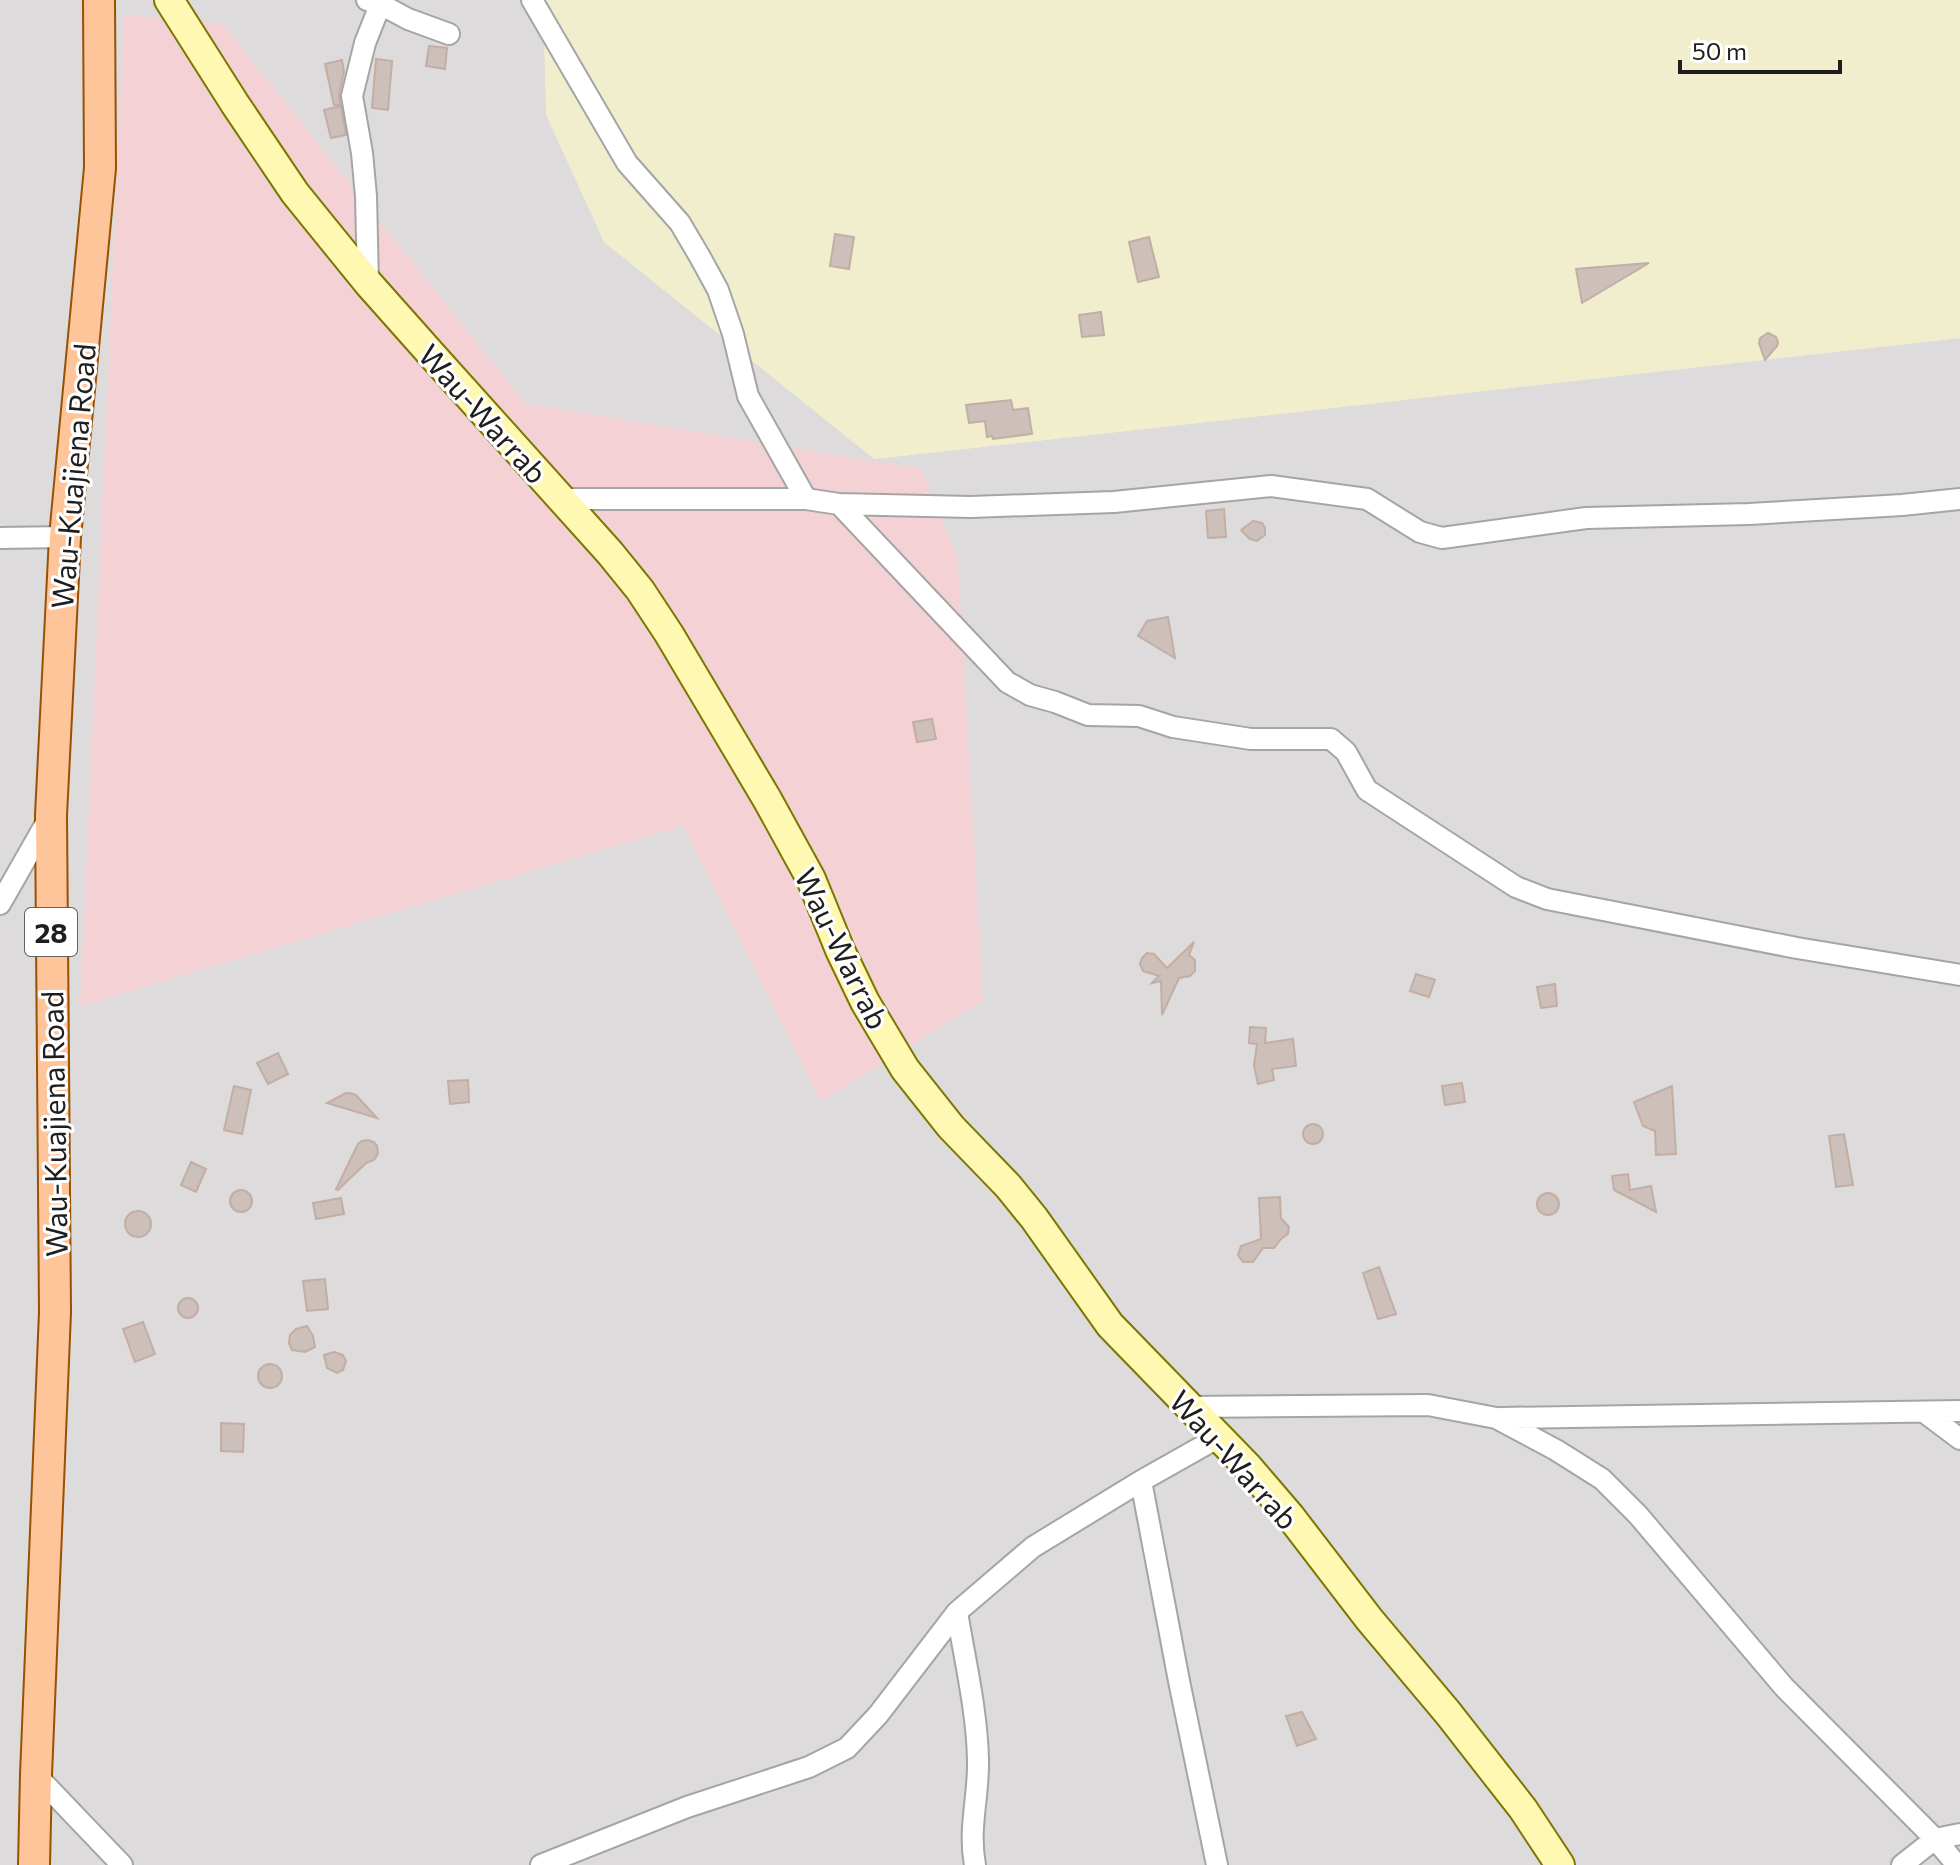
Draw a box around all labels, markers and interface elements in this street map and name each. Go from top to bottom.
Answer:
scale bar [1680,24,1840,74]
text: 50 m [1692,36,1747,65]
street label: Wau-Warrab [412,336,556,490]
street label: Wau-Kuajiena Road [42,342,102,610]
street label: Wau-Warrab [788,862,898,1034]
road number: 28 [25,908,77,956]
street label: Wau-Kuajiena Road [32,991,74,1257]
street label: Wau-Warrab [1163,1382,1307,1536]

